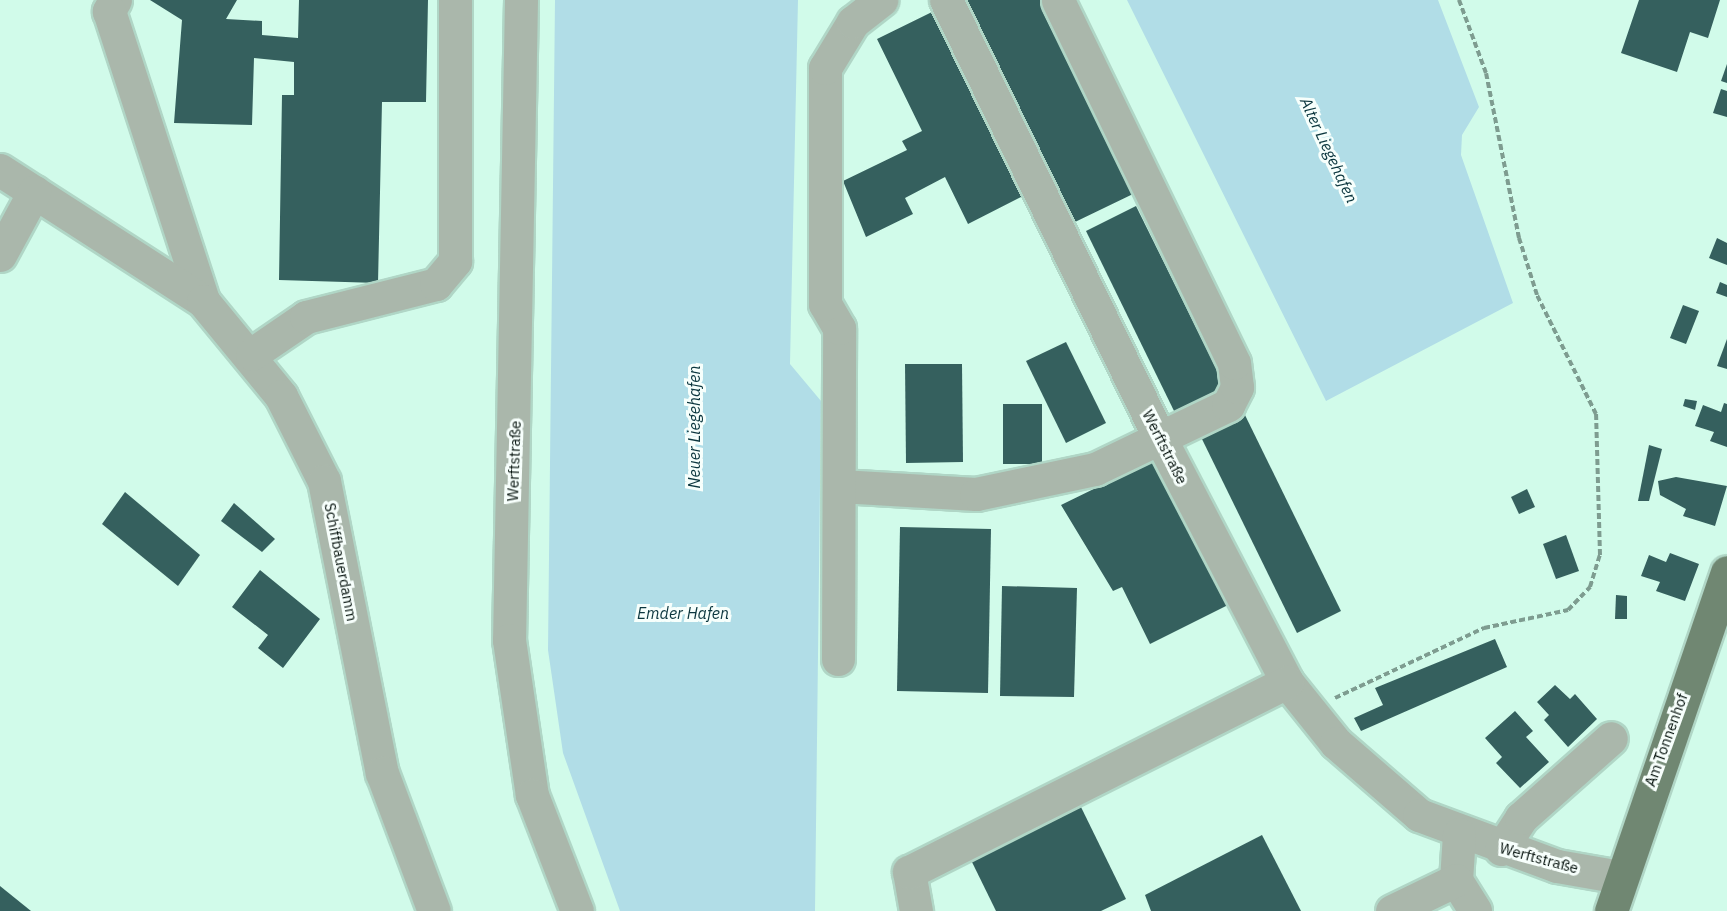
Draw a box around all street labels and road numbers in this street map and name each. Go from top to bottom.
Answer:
street label: Werftstraße [1139,407,1191,487]
street label: Werftstraße [504,420,524,502]
street label: Schiffbauerdamm [321,501,361,623]
street label: Am Tonnenhof [1641,691,1691,789]
street label: Werftstraße [1498,839,1580,877]

